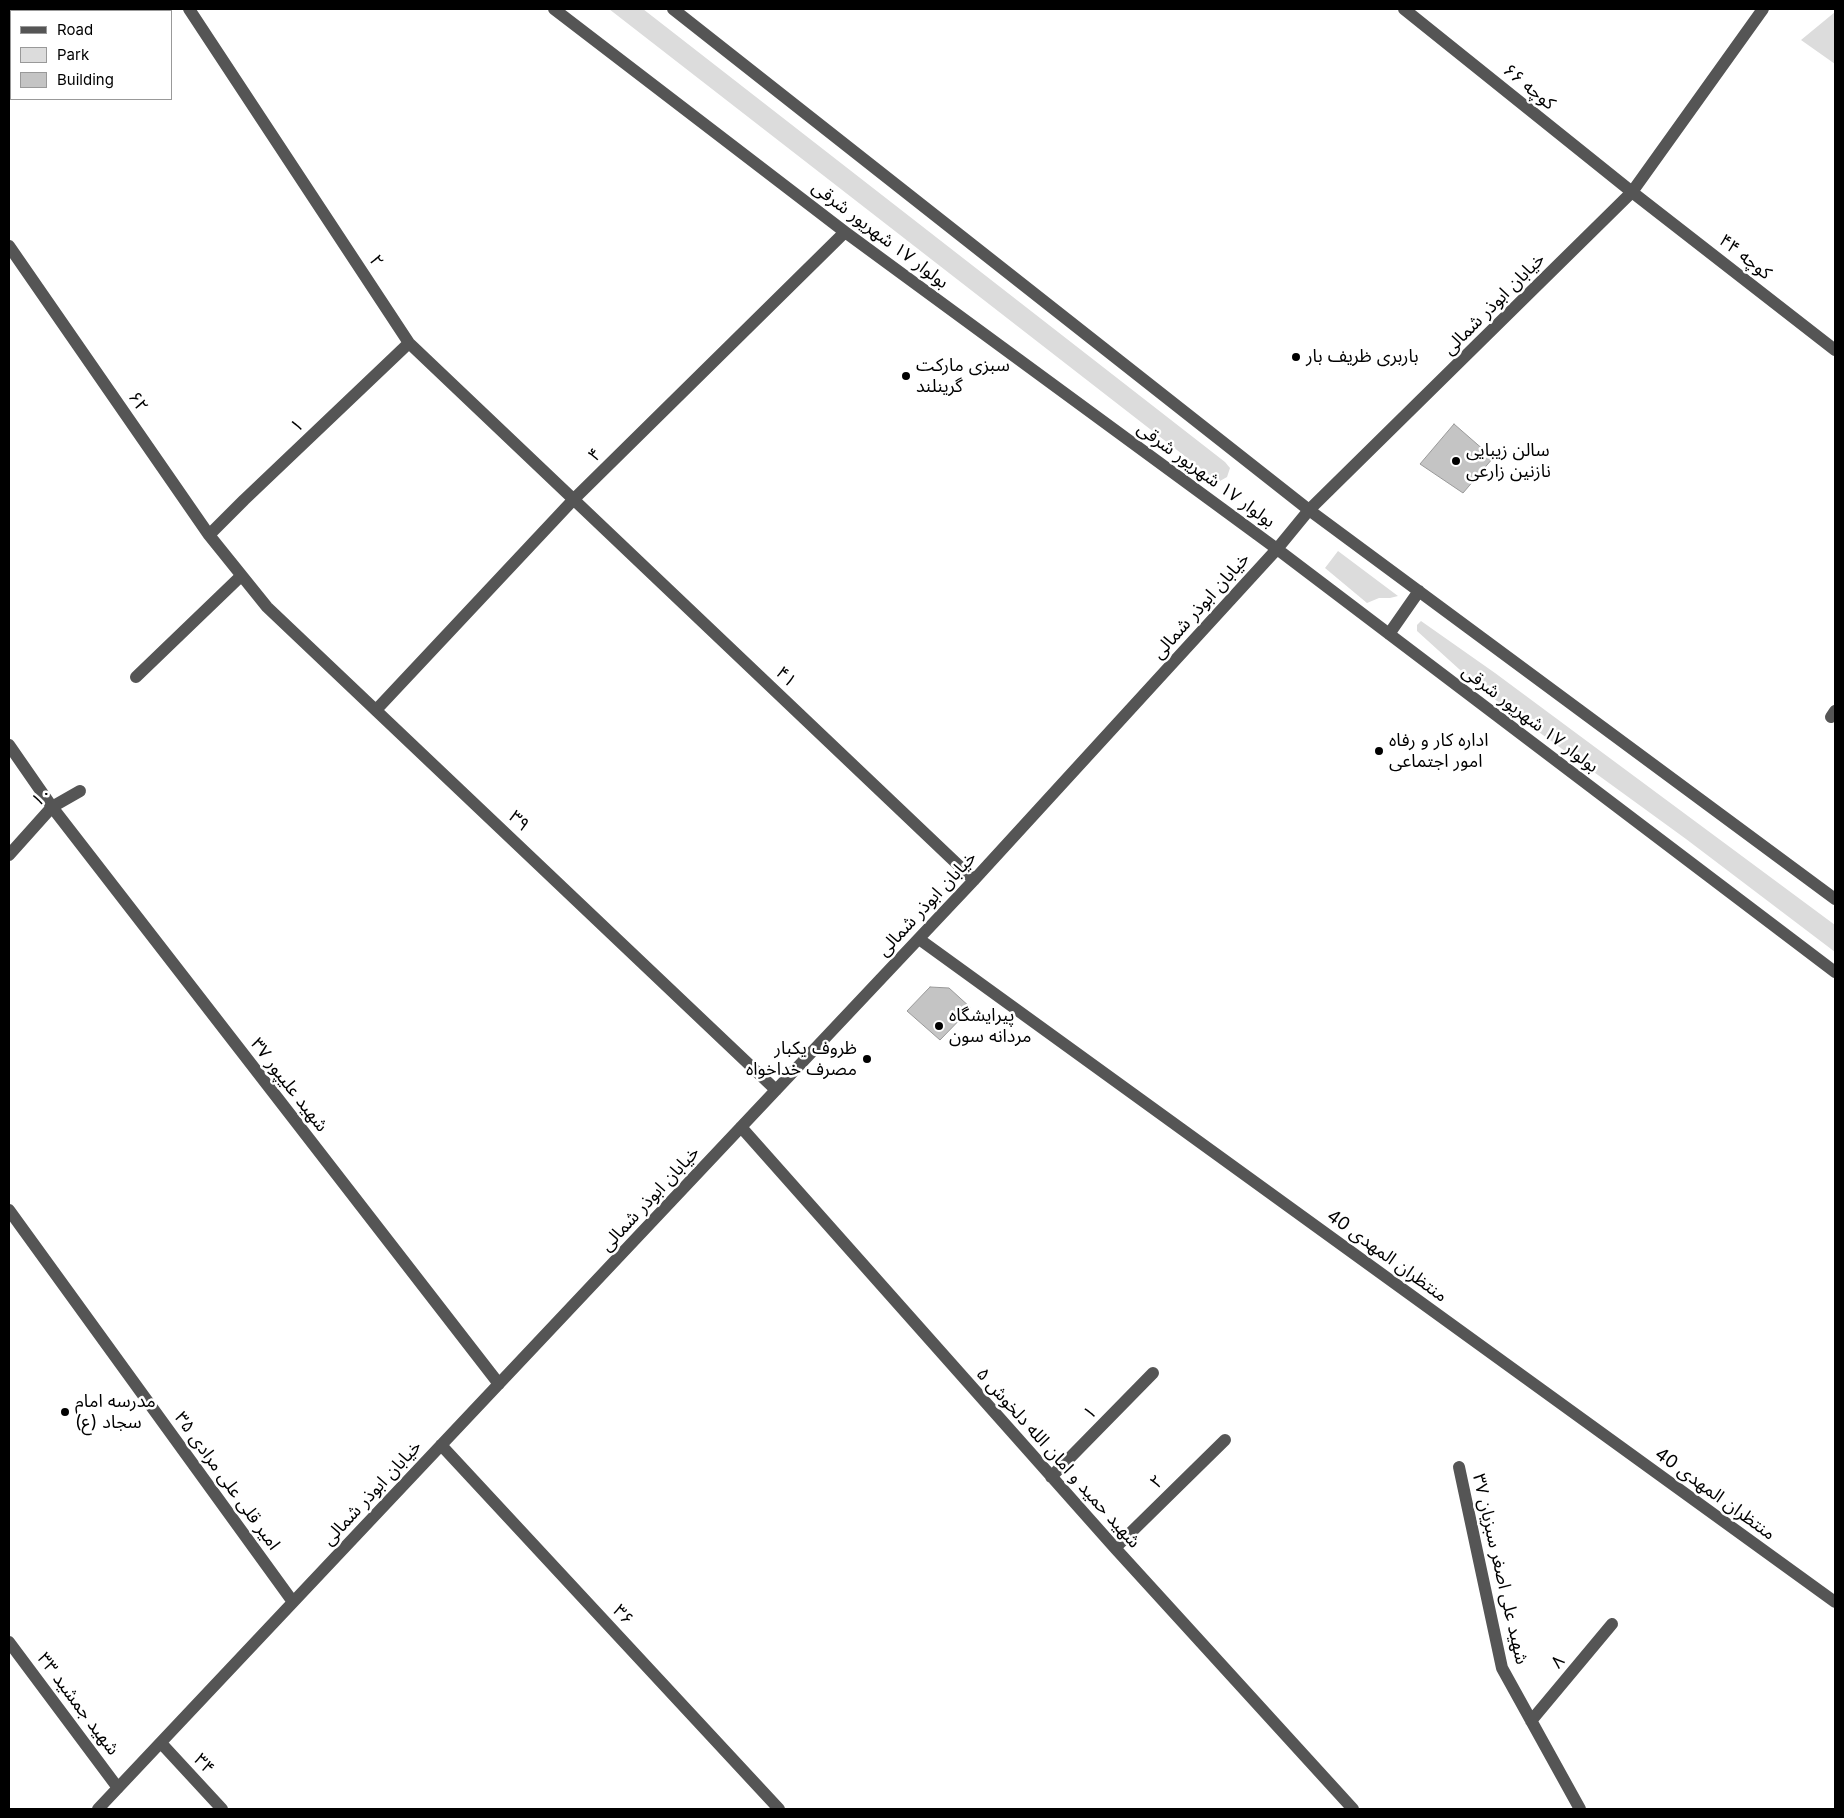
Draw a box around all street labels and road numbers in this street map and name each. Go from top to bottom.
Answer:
street label: کوچه ۶۶ [1499,59,1559,115]
street label: بولوار ۱۷ شهریور شرقی [807,177,953,293]
street label: کوچه ۴۴ [1714,230,1776,284]
street label: خیابان ابوذر شمالی [1438,248,1550,360]
street label: ۲ [364,251,388,271]
street label: ۶۲ [123,387,153,417]
street label: ۱ [286,415,308,437]
street label: بولوار ۱۷ شهریور شرقی [1133,418,1279,532]
street label: ۴ [584,444,606,466]
street label: خیابان ابوذر شمالی [1148,548,1254,664]
street label: بولوار ۱۷ شهریور شرقی [1457,661,1603,777]
street label: ۴۱ [771,662,801,692]
street label: ۱۰ [27,782,57,812]
street label: ۳۹ [504,806,534,836]
street label: خیابان ابوذر شمالی [873,847,981,961]
street label: شهید علیپور ۳۷ [246,1034,332,1136]
street label: خیابان ابوذر شمالی [596,1142,704,1256]
street label: منتظران المهدی 40 [1323,1205,1451,1307]
street label: شهید حمید و امان الله دلخوش ۵ [971,1363,1145,1553]
street label: ۱ [1079,1402,1101,1424]
street label: امیر قلی علی مرادی ۳۵ [170,1408,284,1554]
street label: خیابان ابوذر شمالی [318,1436,426,1550]
street label: منتظران المهدی 40 [1651,1443,1779,1545]
street label: ۲ [1146,1471,1168,1493]
street label: شهید علی اصغر سبزیان ۳۷ [1468,1472,1532,1666]
street label: ۳۶ [608,1600,638,1630]
street label: شهید جمشید ۳۳ [32,1648,124,1760]
street label: ۸ [1546,1651,1570,1673]
street label: ۳۴ [189,1749,219,1779]

